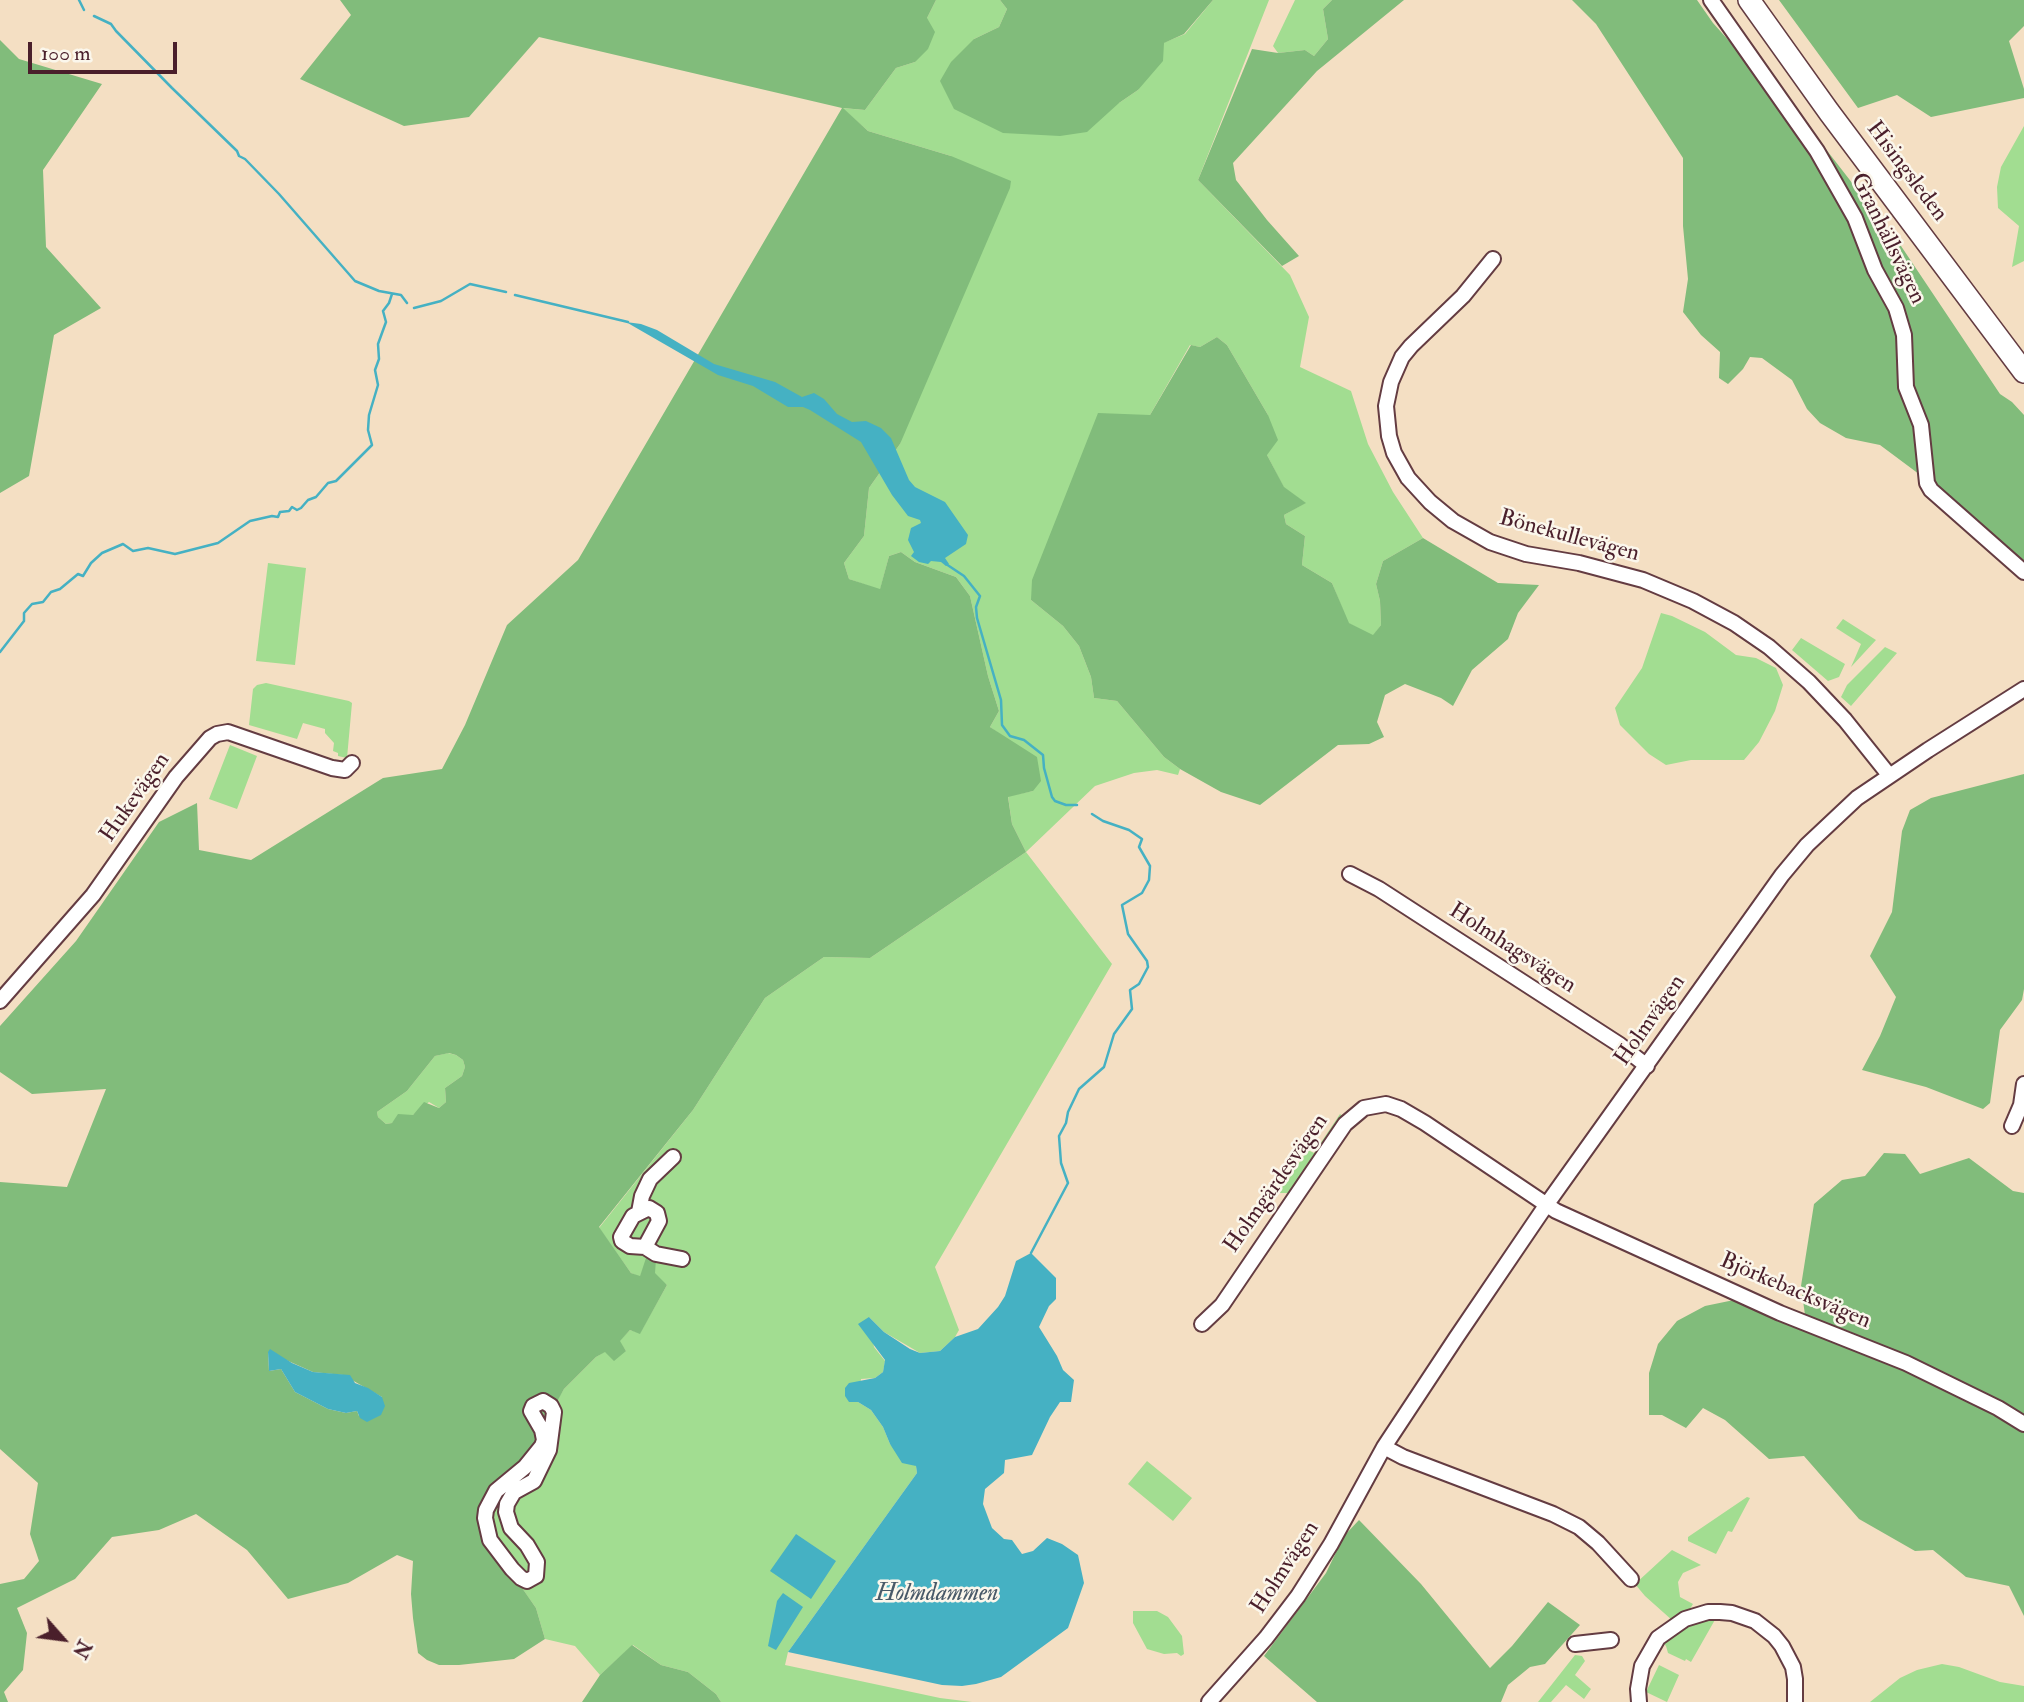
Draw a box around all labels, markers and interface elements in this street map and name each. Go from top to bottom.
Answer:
scale bar [32,28,180,72]
text: 100 m [41,40,91,67]
street label: Hisingsleden [1859,117,1953,227]
street label: Granhällsvägen [1843,169,1931,309]
street label: Bönekullevägen [1496,505,1642,569]
street label: Hukevägen [95,748,177,848]
street label: Holmhagsvägen [1443,898,1581,1000]
street label: Holmvägen [1610,970,1692,1072]
street label: Holmgärdesvägen [1219,1109,1335,1259]
street label: Björkebacksvägen [1716,1248,1874,1336]
street label: Holmvägen [1246,1516,1326,1620]
water label: Holmdammen [876,1581,998,1609]
north arrow [28,1604,98,1674]
text: N [67,1636,96,1662]

